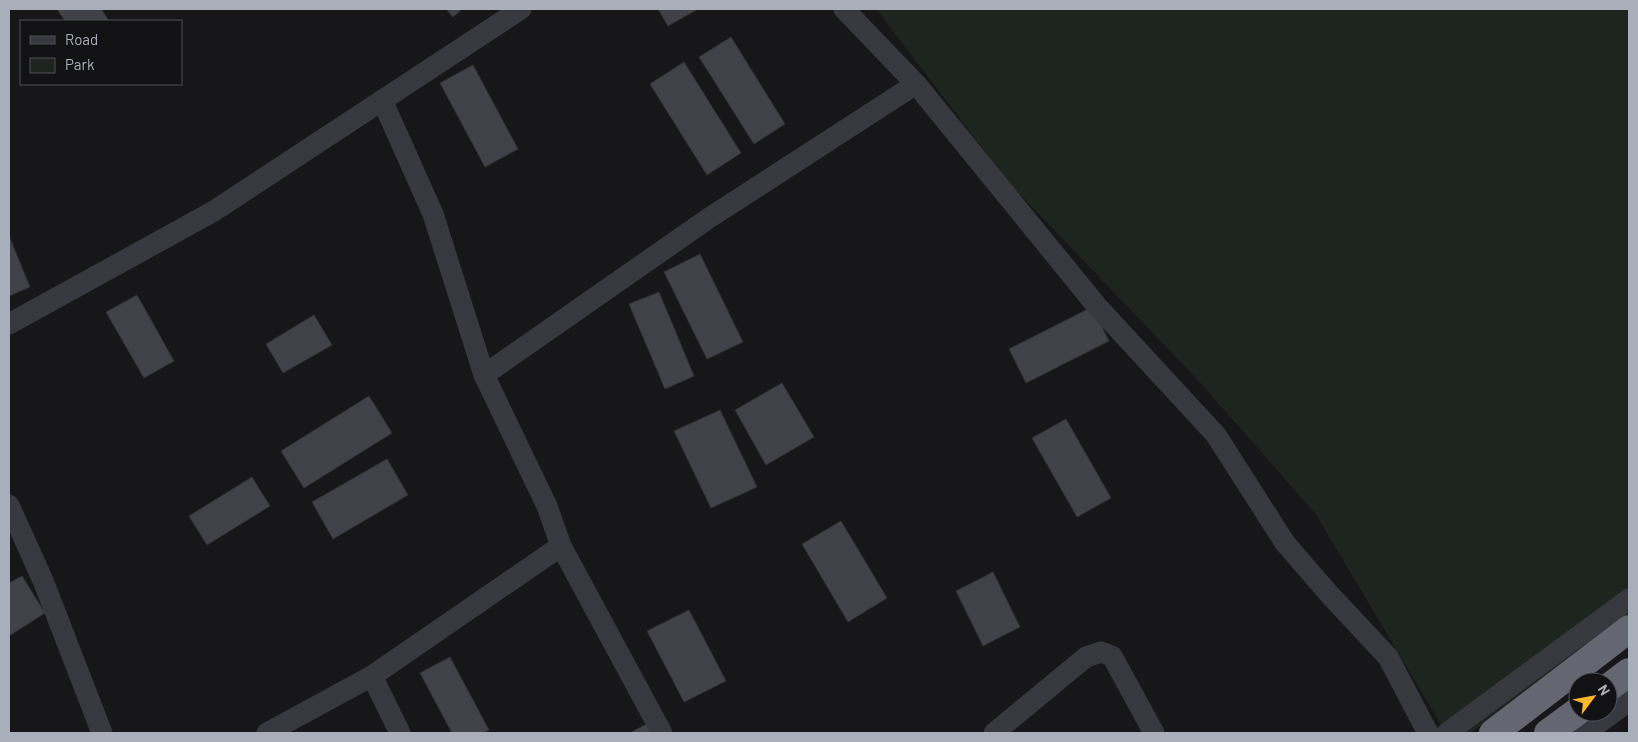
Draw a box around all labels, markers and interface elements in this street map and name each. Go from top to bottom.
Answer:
legend [20,20,182,85]
text: Road [65,30,98,48]
text: Park [65,55,95,73]
north arrow [1568,672,1618,722]
text: N [1595,681,1614,698]

